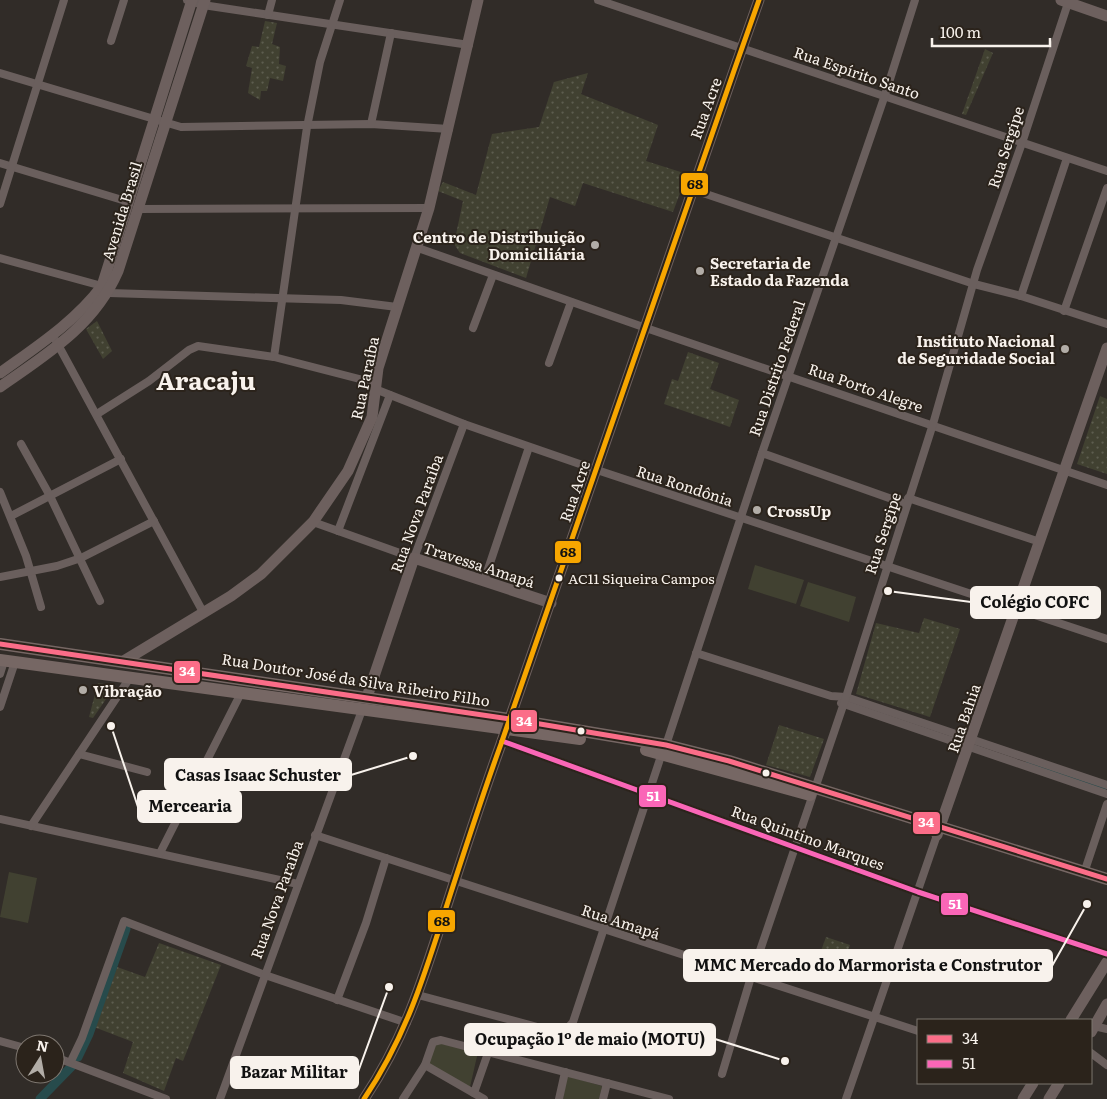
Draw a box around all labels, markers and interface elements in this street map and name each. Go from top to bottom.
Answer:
scale bar [932,15,1050,47]
text: 100 m [940,20,981,43]
street label: Rua Espírito Santo [791,40,923,104]
street label: Rua Acre [683,74,727,142]
street label: Rua Sergipe [981,103,1029,191]
street label: Avenida Brasil [95,159,147,263]
line badge: 68 [680,172,709,196]
text: 68 [687,173,703,193]
place label: Centro de Distribuição Domiciliária [413,225,585,265]
marker: Centro de Distribuição Domiciliária [589,239,601,251]
place label: Secretaria de Estado da Fazenda [710,251,849,291]
marker: Secretaria de Estado da Fazenda [694,265,706,277]
street label: Rua Distrito Federal [742,297,810,439]
place label: Instituto Nacional de Seguridade Social [897,329,1056,369]
street label: Rua Paraíba [344,333,384,422]
marker: Instituto Nacional de Seguridade Social [1059,343,1071,355]
street label: Rua Porto Alegre [805,357,927,417]
district label: Aracaju [156,361,256,398]
street label: Rua Nova Paraíba [384,450,448,576]
street label: Rua Acre [553,457,595,525]
street label: Rua Rondônia [634,459,737,512]
street label: Rua Sergipe [858,489,906,577]
place label: CrossUp [767,499,831,522]
marker: CrossUp [751,504,763,516]
street label: Travessa Amapá [420,535,539,593]
line badge: 68 [554,540,582,564]
text: 68 [560,541,576,561]
place label: AC11 Siqueira Campos [568,568,715,588]
marker: AC11 Siqueira Campos [554,573,564,583]
callout: Colégio COFC [971,587,1100,618]
text: Colégio COFC [980,589,1090,613]
street label: Rua Doutor José da Silva Ribeiro Filho [220,646,492,712]
line badge: 34 [173,660,201,684]
text: 34 [179,660,196,680]
place label: Vibração [93,679,162,702]
street label: Rua Bahia [940,679,986,756]
marker: Vibração [77,684,89,696]
line badge: 34 [510,709,538,733]
text: 34 [516,710,533,730]
unlabelled marker [576,726,586,736]
callout: Casas Isaac Schuster [165,759,351,790]
text: Casas Isaac Schuster [175,762,341,786]
unlabelled marker [761,768,771,778]
line badge: 51 [638,784,667,808]
text: 51 [646,785,660,805]
callout: Mercearia [138,791,241,822]
text: Mercearia [148,793,233,817]
street label: Rua Quintino Marques [728,799,888,875]
line badge: 34 [912,811,941,835]
text: 34 [918,811,935,831]
street label: Rua Nova Paraíba [244,836,308,962]
line badge: 51 [940,892,969,916]
text: 51 [948,893,962,913]
street label: Rua Amapá [579,897,664,945]
line badge: 68 [427,909,456,933]
text: 68 [434,910,450,930]
callout: MMC Mercado do Marmorista e Construtor [684,950,1052,981]
text: MMC Mercado do Marmorista e Construtor [694,952,1042,976]
legend [917,1019,1092,1084]
callout: Ocupação 1º de maio (MOTU) [465,1024,715,1055]
text: Ocupação 1º de maio (MOTU) [475,1026,705,1050]
text: 34 [962,1026,978,1049]
north arrow [15,1034,65,1084]
text: N [35,1034,51,1056]
text: 51 [962,1051,976,1074]
callout: Bazar Militar [231,1057,358,1088]
text: Bazar Militar [240,1059,348,1083]

